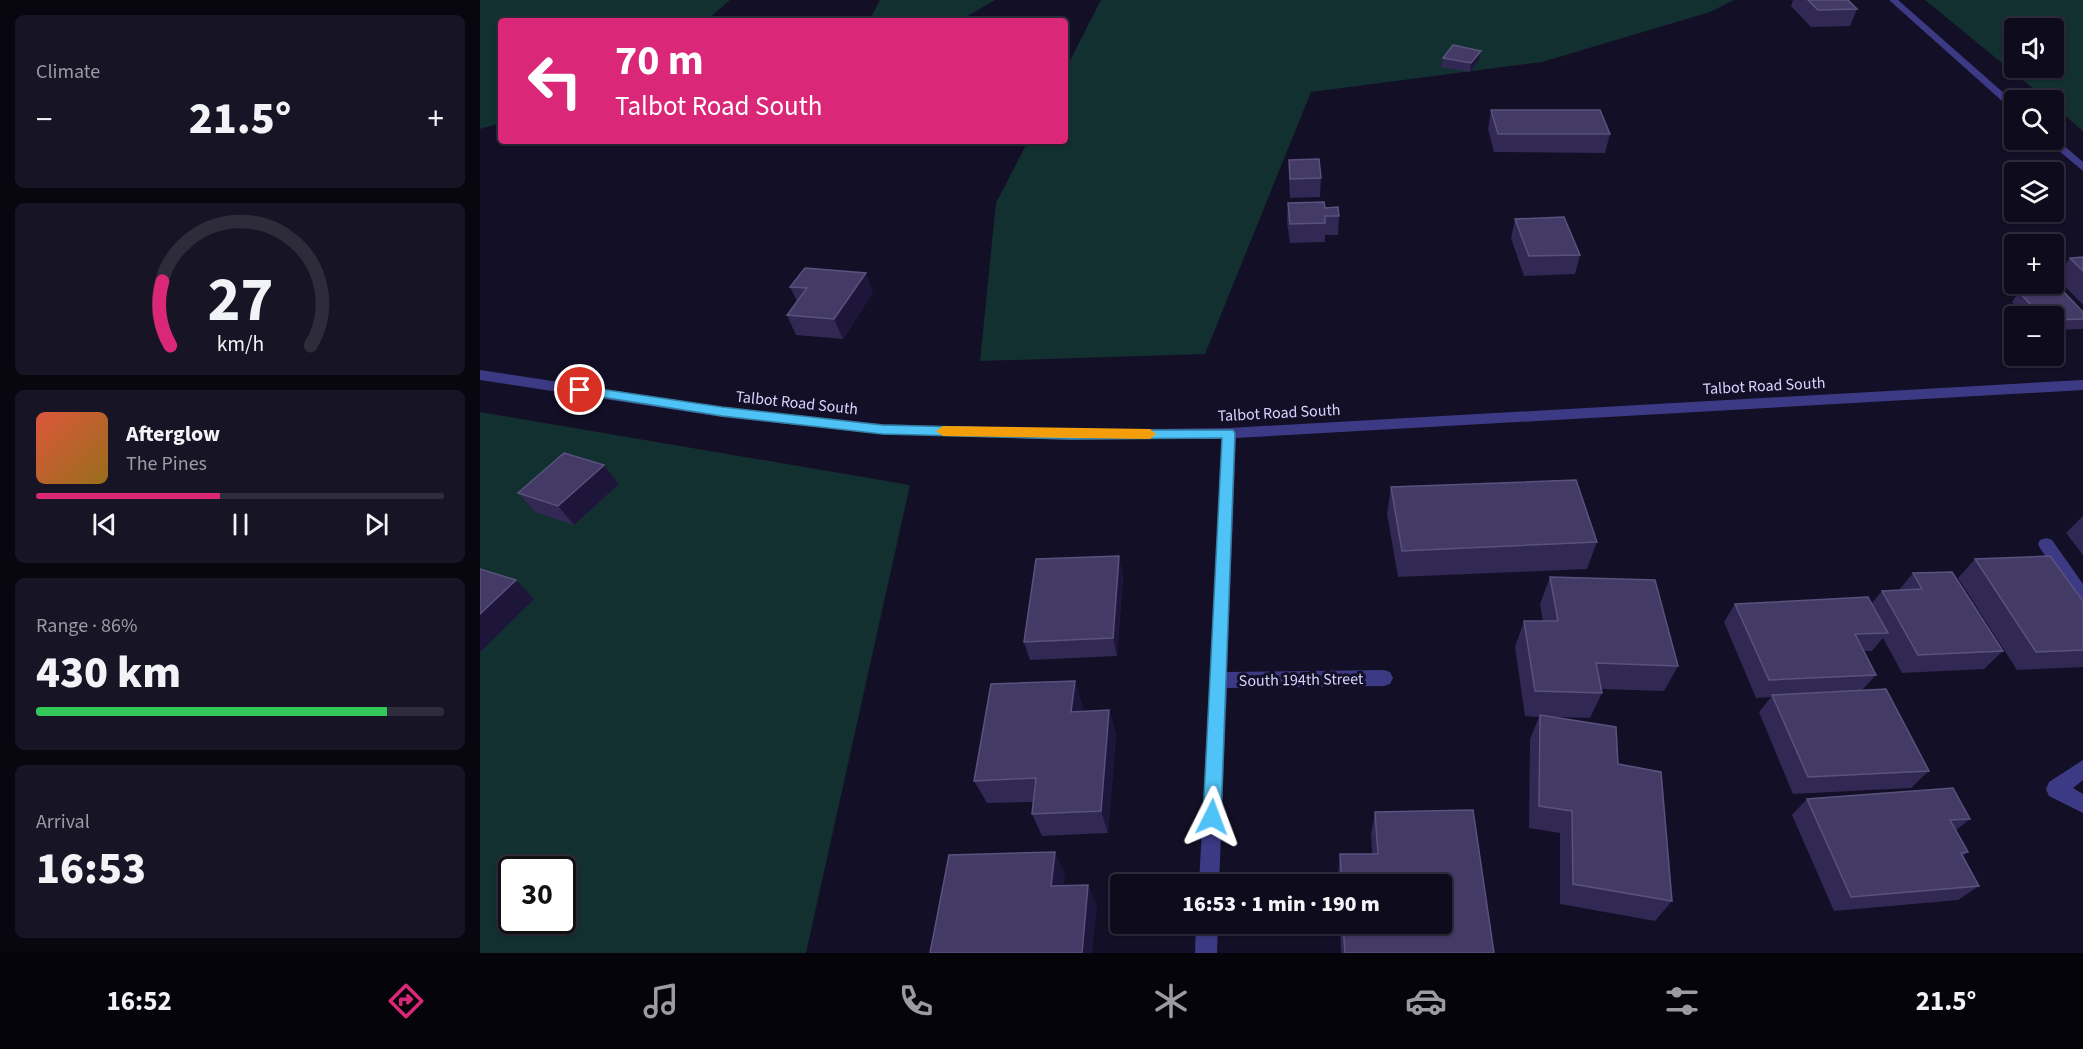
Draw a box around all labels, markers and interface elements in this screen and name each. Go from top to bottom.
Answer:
map controls [2004,18,2064,366]
button: sound [2004,18,2064,78]
text: 70 m [615,31,704,91]
icon: left [516,42,594,120]
text: Climate [36,58,100,86]
text: 21.5° [189,87,291,151]
text: Talbot Road South [615,87,823,126]
button: search [2004,90,2064,150]
text: − [36,96,52,143]
text: + [428,96,444,143]
button: layers [2004,162,2064,222]
button: + [2004,234,2064,294]
text: 27 [207,256,273,345]
button: − [2004,306,2064,366]
text: km/h [216,329,264,360]
pin [554,364,605,415]
street label: Talbot Road South [1702,372,1826,400]
icon: arrive [563,373,596,406]
street label: Talbot Road South [735,386,859,420]
street label: Talbot Road South [1217,399,1341,427]
text: Afterglow [126,418,220,450]
text: The Pines [126,450,207,478]
icon: previous [88,508,121,541]
icon: pause [224,508,257,541]
icon: next [360,508,393,541]
text: Range · 86% [36,612,137,640]
text: 430 km [36,641,181,705]
street label: South 194th Street [1239,668,1364,692]
position arrow [1180,785,1244,849]
text: Arrival [36,808,90,836]
text: 16:53 [36,837,146,901]
speed limit sign: 30 [498,856,576,934]
text: 16:53 · 1 min · 190 m [1182,888,1380,920]
icon: directions [385,980,427,1022]
icon: music [640,980,682,1022]
icon: phone [895,980,937,1022]
icon: climate [1150,980,1192,1022]
icon: car [1405,980,1447,1022]
icon: filters [1661,980,1703,1022]
text: 16:52 [107,982,172,1021]
text: 21.5° [1916,982,1976,1021]

